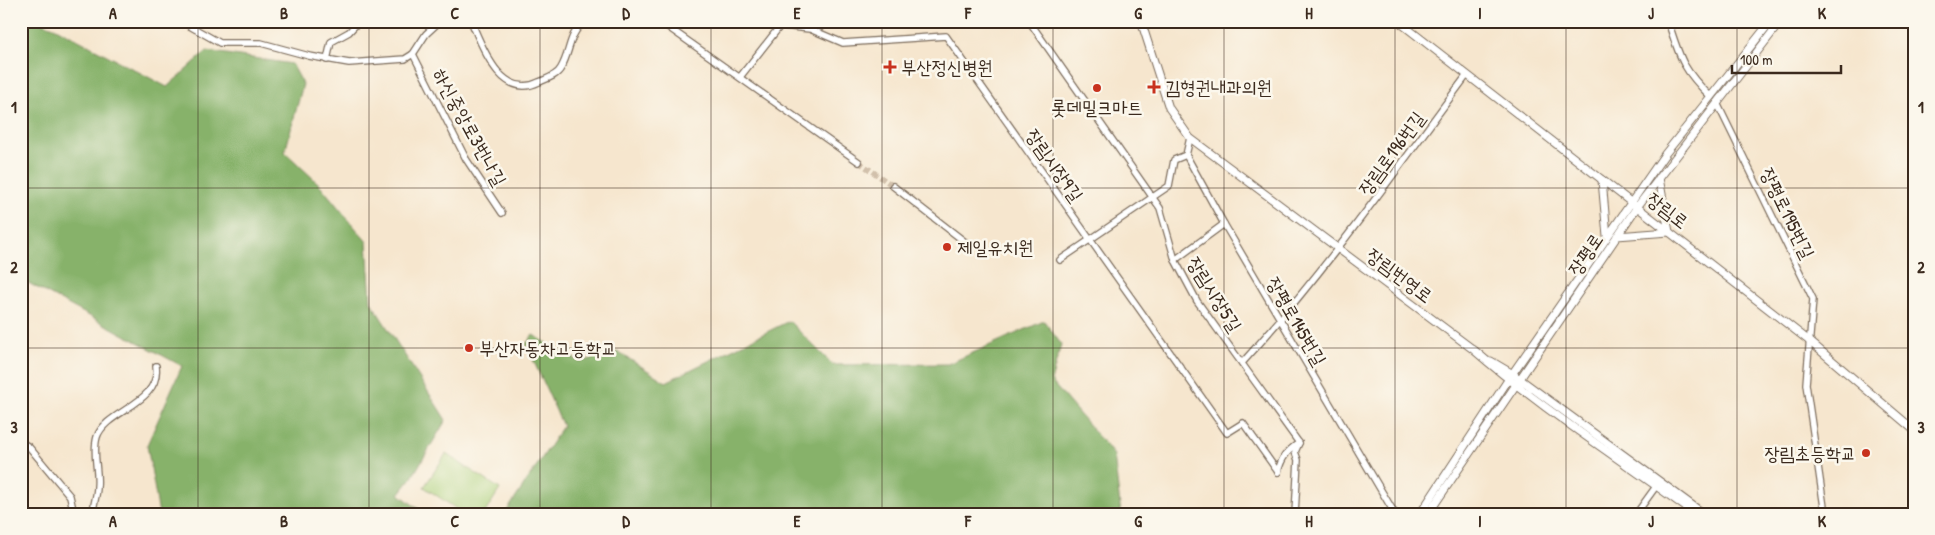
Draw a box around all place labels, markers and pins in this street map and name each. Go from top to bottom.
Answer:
place label: 부산정신병원 [901,54,993,80]
marker: 부산정신병원 [883,60,897,74]
place label: 김형권내과의원 [1165,74,1272,100]
marker: 김형권내과의원 [1147,80,1161,94]
marker: 롯데밀크마트 [1091,82,1103,94]
place label: 롯데밀크마트 [1051,94,1143,120]
place label: 제일유치원 [957,234,1033,260]
marker: 제일유치원 [941,241,953,253]
place label: 부산자동차고등학교 [479,335,617,361]
marker: 부산자동차고등학교 [463,342,475,354]
place label: 장림초등학교 [1764,440,1856,466]
marker: 장림초등학교 [1860,447,1872,459]

